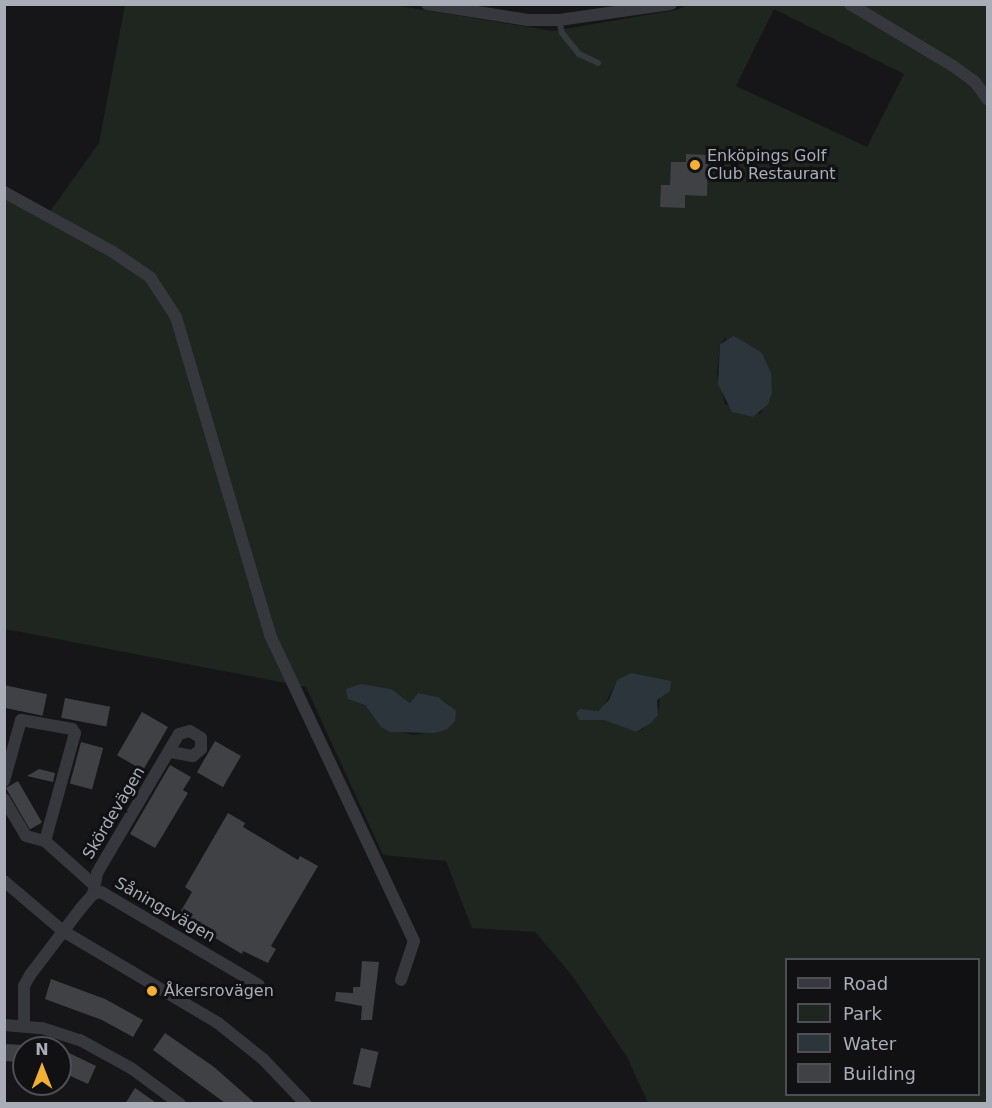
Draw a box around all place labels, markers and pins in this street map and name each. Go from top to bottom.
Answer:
place label: Enköpings Golf Club Restaurant [707,146,836,184]
marker: Enköpings Golf Club Restaurant [688,158,702,172]
place label: Åkersrovägen [164,981,274,1001]
marker: Åkersrovägen [145,984,159,998]

